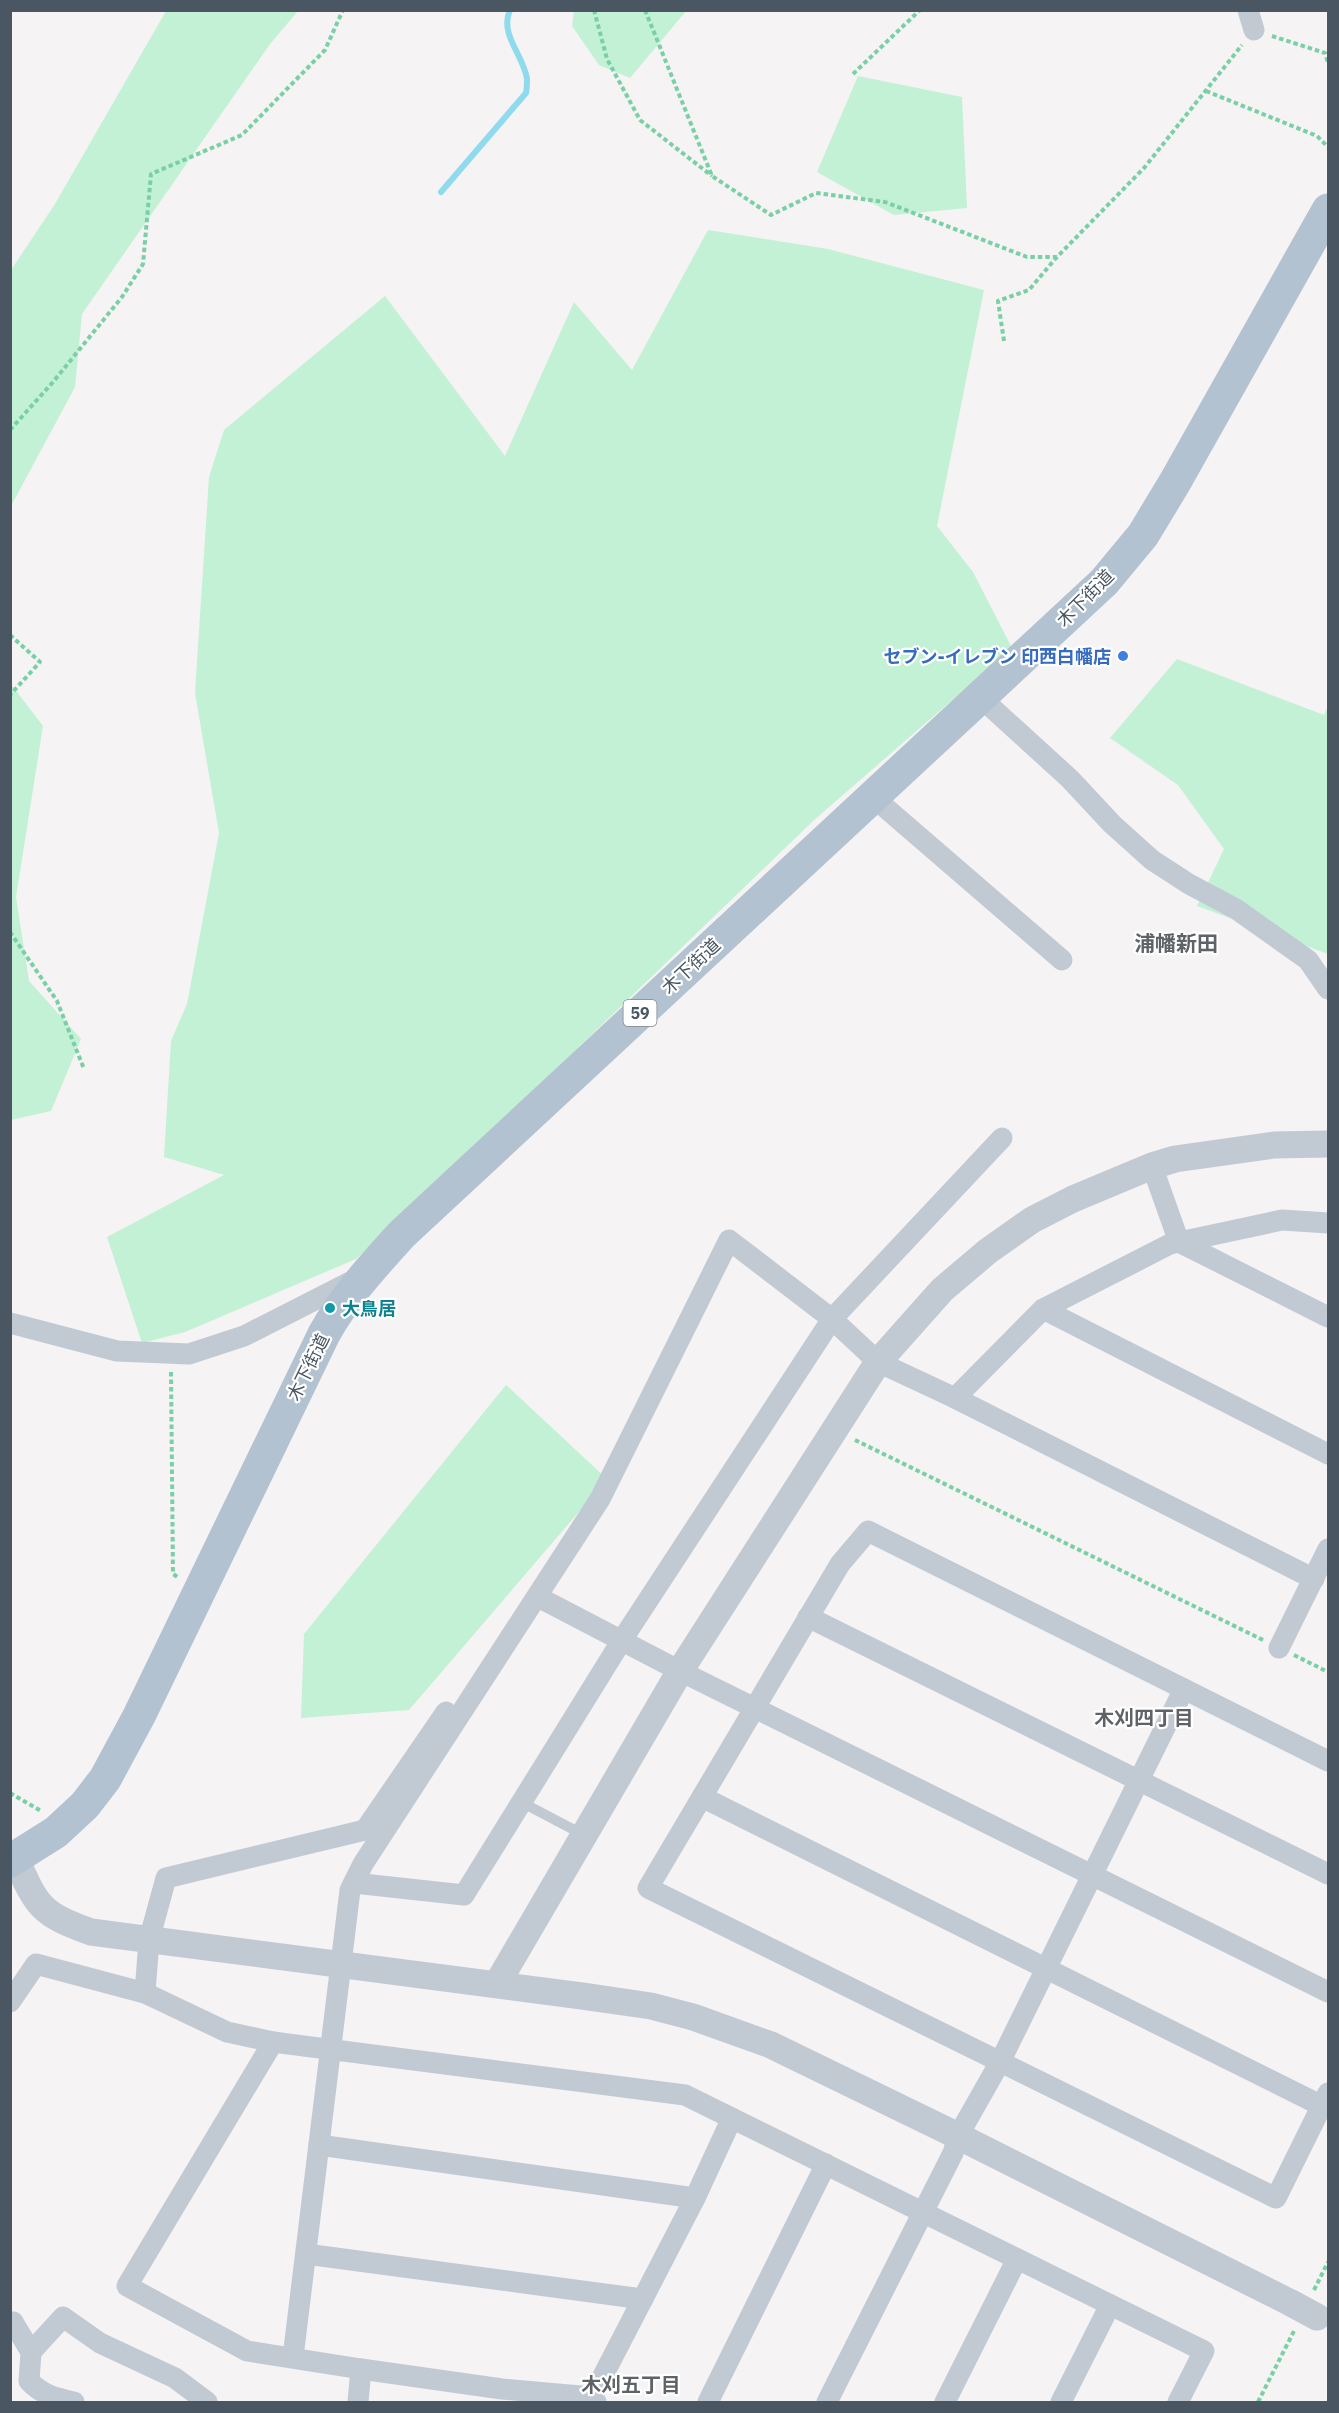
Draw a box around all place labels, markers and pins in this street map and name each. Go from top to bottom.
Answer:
place label: セブン-イレブン 印西白幡店 [883,645,1111,668]
marker: セブン-イレブン 印西白幡店 [1116,649,1130,663]
place label: 大鳥居 [342,1297,396,1320]
marker: 大鳥居 [323,1301,337,1315]

